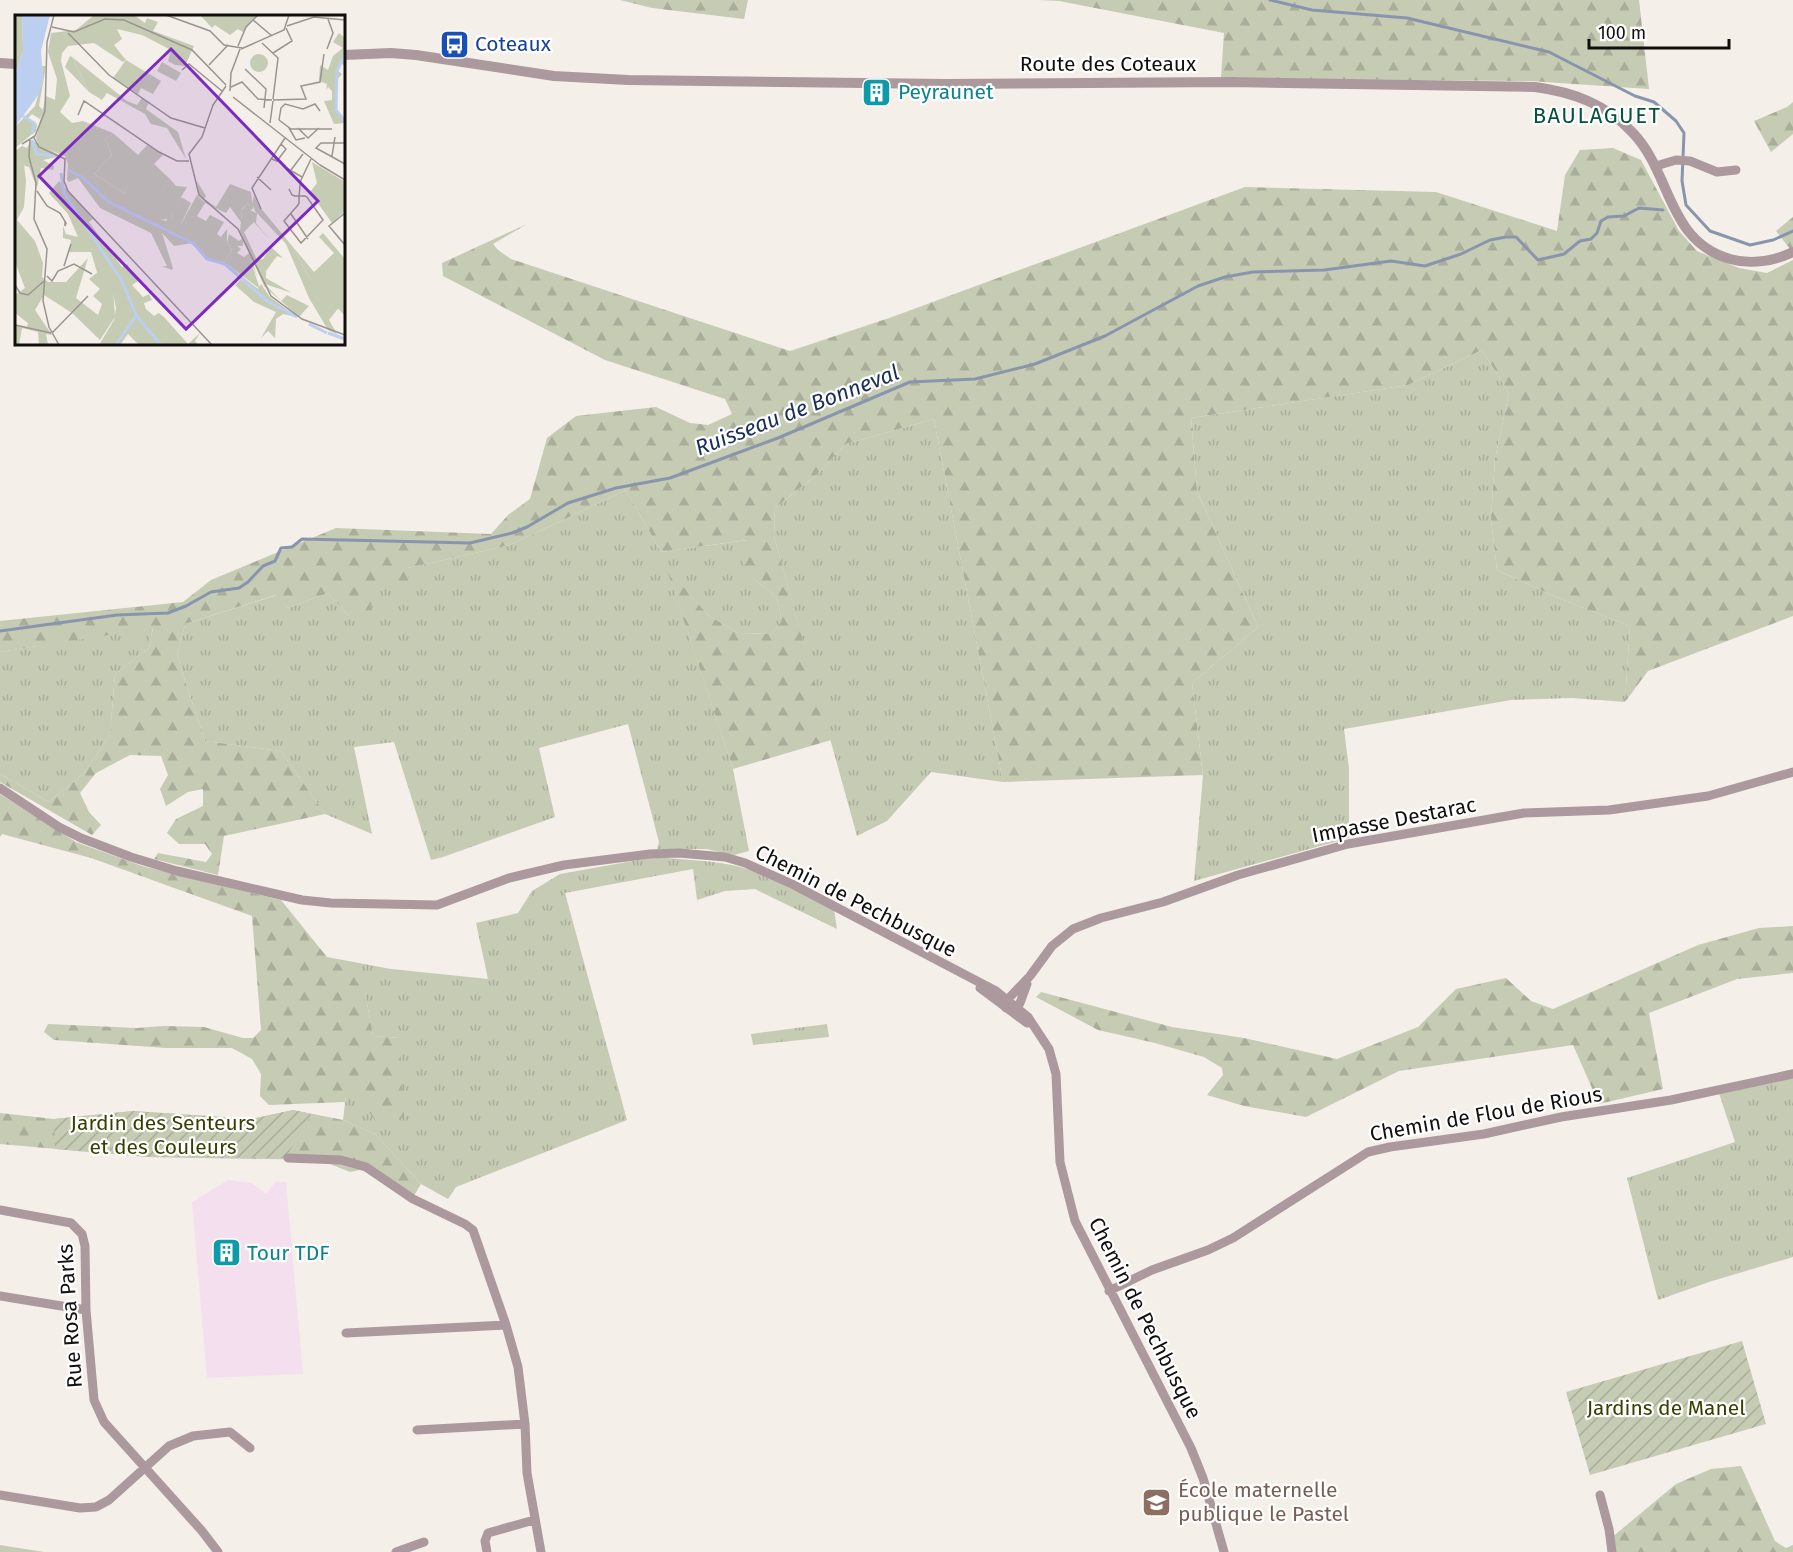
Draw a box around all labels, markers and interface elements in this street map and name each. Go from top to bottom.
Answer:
scale bar [1589,12,1728,50]
inset map [15,15,345,345]
text: 100 m [1598,22,1646,44]
bus stop icon: Coteaux [438,28,470,60]
place label: Coteaux [475,31,552,57]
street label: Route des Coteaux [1020,51,1197,77]
building icon: Peyraunet [861,76,893,108]
place label: Peyraunet [898,79,994,105]
district label: BAULAGUET [1533,102,1661,129]
water label: Ruisseau de Bonneval [691,359,903,461]
street label: Impasse Destarac [1310,791,1478,849]
street label: Chemin de Pechbusque [751,839,961,963]
street label: Chemin de Flou de Rious [1368,1081,1604,1147]
park label: Jardin des Senteurs et des Couleurs [71,1110,256,1160]
street label: Chemin de Pechbusque [1083,1213,1207,1423]
building icon: Tour TDF [210,1237,242,1269]
place label: Tour TDF [247,1240,330,1266]
street label: Rue Rosa Parks [52,1243,88,1389]
park label: Jardins de Manel [1587,1395,1745,1421]
place label: École maternelle publique le Pastel [1178,1477,1349,1527]
school or university icon: École maternelle publique le Pastel [1141,1486,1173,1518]

